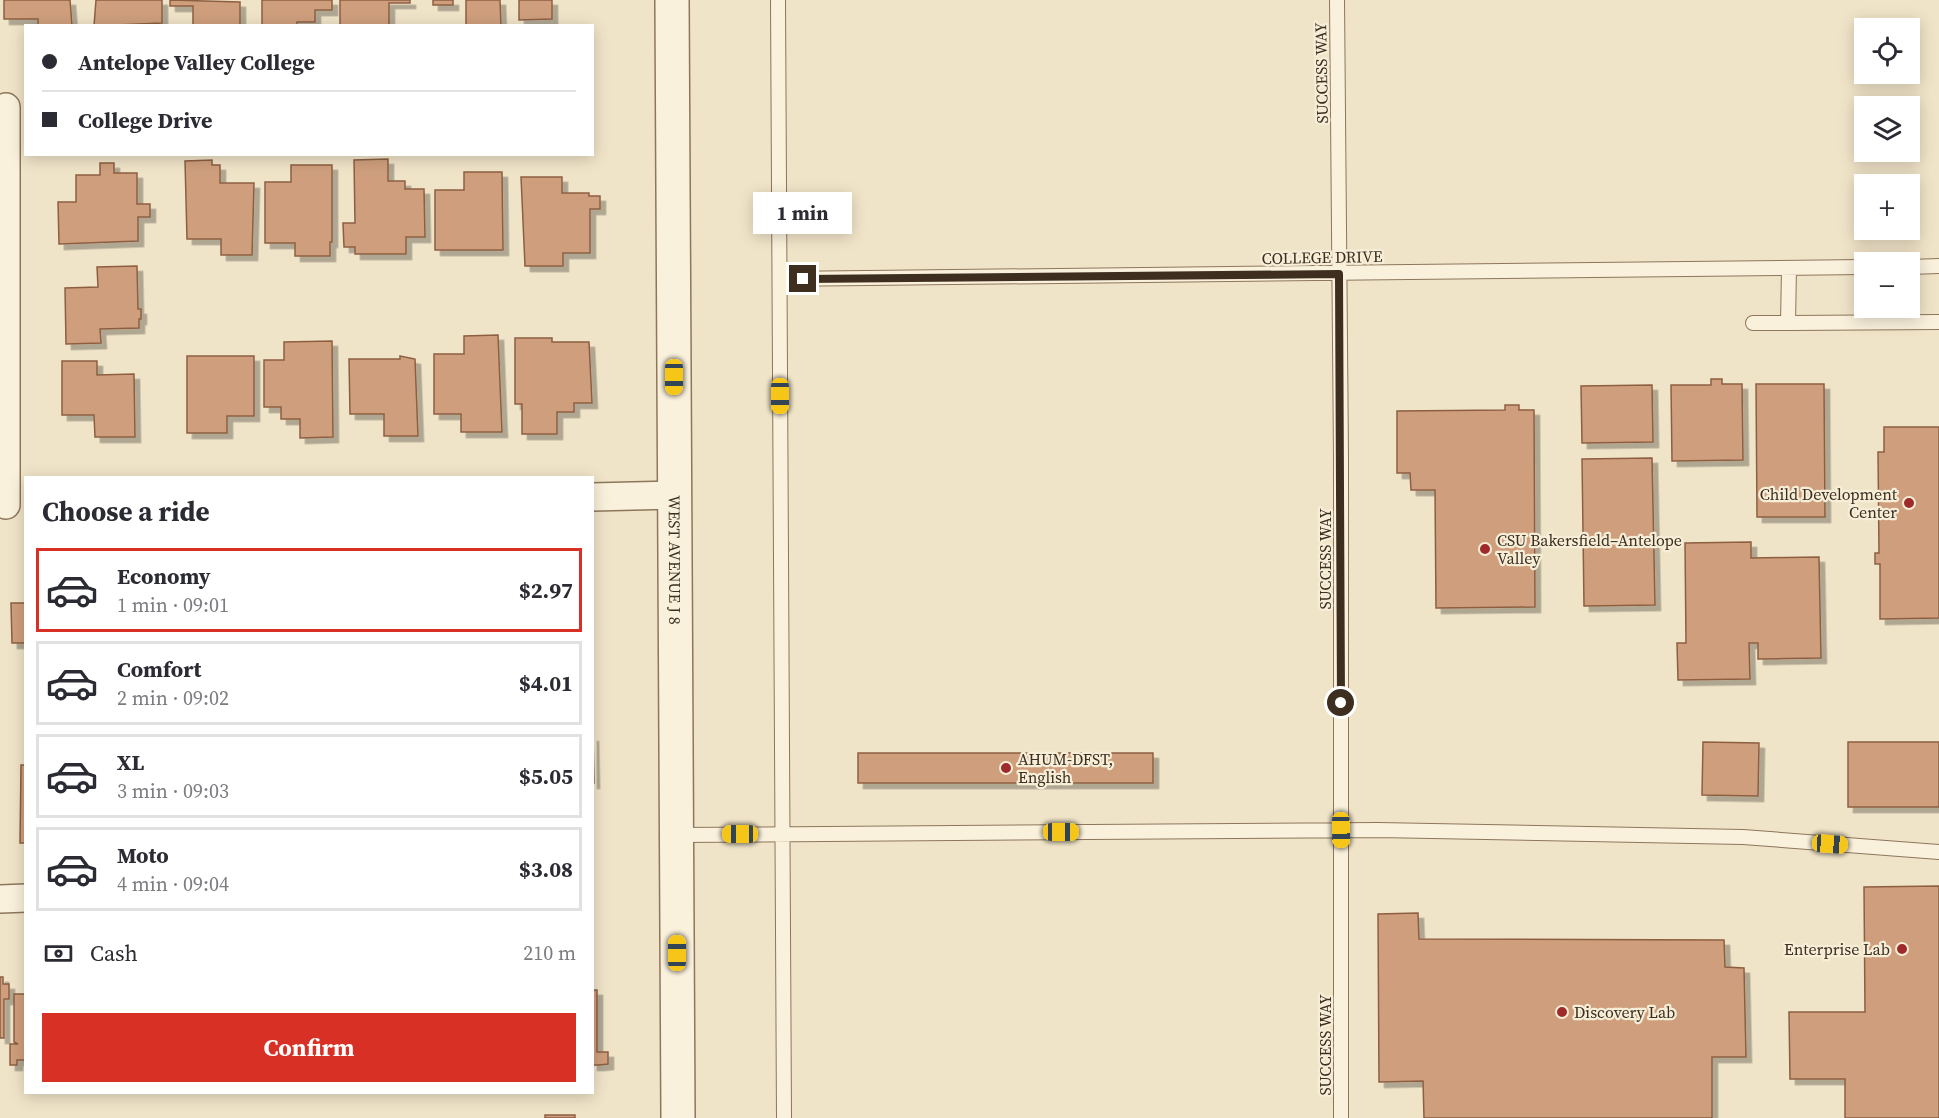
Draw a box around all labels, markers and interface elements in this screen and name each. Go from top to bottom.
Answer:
map controls [1854,18,1920,318]
button: locate [1854,18,1920,84]
street label: SUCCESS WAY [1309,22,1333,124]
text: Antelope Valley College [78,47,315,77]
button: layers [1854,96,1920,162]
text: College Drive [78,105,212,135]
button: + [1854,174,1920,240]
callout: 1 min [754,192,852,234]
text: 1 min [777,199,828,227]
street label: COLLEGE DRIVE [1261,245,1383,269]
button: − [1854,252,1920,318]
route end [789,265,816,292]
car [665,359,683,395]
car [771,378,789,414]
place label: Child Development Center [1760,483,1898,523]
text: Choose a ride [42,493,210,530]
street label: WEST AVENUE J 8 [664,495,686,625]
marker: Child Development Center [1902,496,1916,510]
street label: SUCCESS WAY [1314,508,1336,610]
place label: CSU Bakersfield–Antelope Valley [1497,529,1682,569]
marker: CSU Bakersfield–Antelope Valley [1478,542,1492,556]
text: Economy [117,561,211,591]
icon: car [45,563,99,617]
text: $2.97 [519,575,573,605]
text: 1 min · 09:01 [117,591,229,619]
text: Comfort [117,654,201,684]
icon: car [45,656,99,710]
text: $4.01 [519,668,573,698]
text: 2 min · 09:02 [117,684,229,712]
route start [1327,689,1354,716]
text: XL [117,747,144,777]
place label: AHUM-DFST, English [1018,748,1113,788]
icon: car [45,749,99,803]
text: $5.05 [519,761,573,791]
marker: AHUM-DFST, English [999,761,1013,775]
text: 3 min · 09:03 [117,777,229,805]
car [1332,812,1350,848]
car [1043,823,1079,841]
car [722,825,758,843]
car [1811,834,1849,854]
text: Moto [117,840,169,870]
icon: car [45,842,99,896]
text: $3.08 [519,854,573,884]
text: 4 min · 09:04 [117,870,229,898]
car [668,935,686,971]
icon: cash [42,937,75,970]
text: Cash [90,938,138,968]
place label: Enterprise Lab [1784,938,1890,960]
text: 210 m [523,939,576,967]
marker: Enterprise Lab [1895,942,1909,956]
street label: SUCCESS WAY [1314,994,1336,1096]
place label: Discovery Lab [1574,1001,1675,1023]
marker: Discovery Lab [1555,1005,1569,1019]
button: Confirm [42,1013,576,1082]

